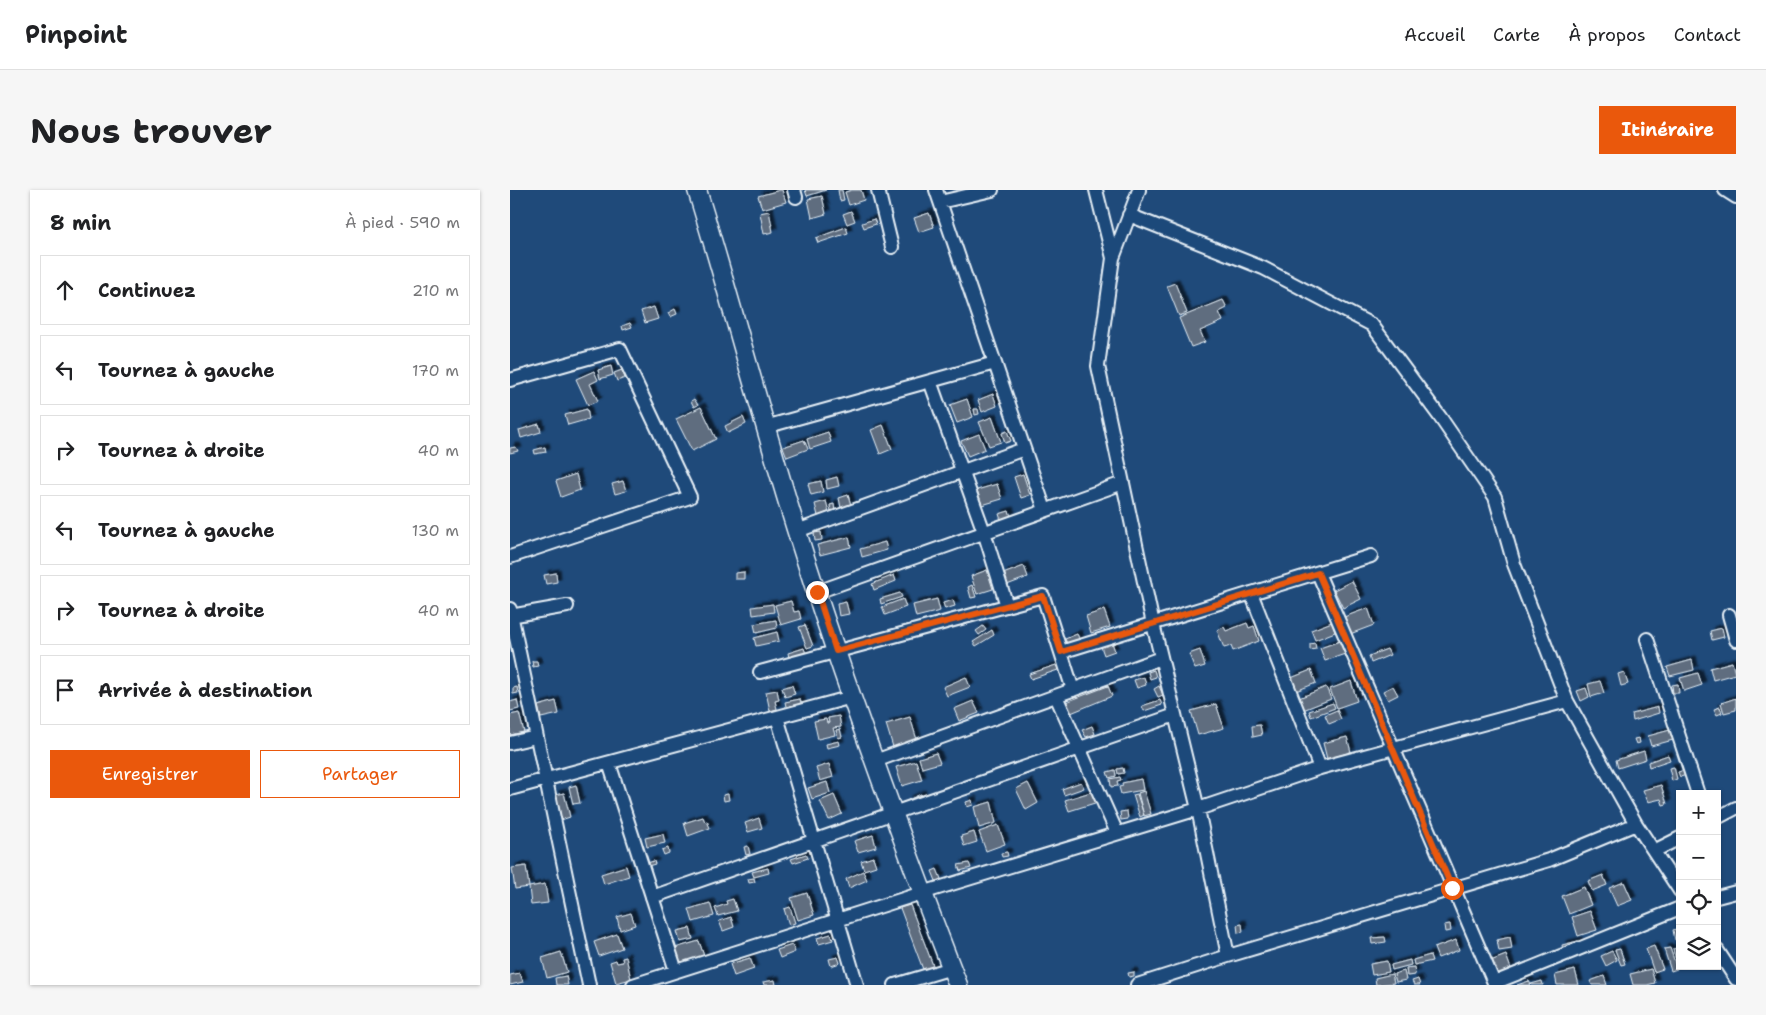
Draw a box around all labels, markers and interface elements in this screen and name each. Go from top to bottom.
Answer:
text: Pinpoint [25,19,127,51]
text: Accueil [1404,23,1465,47]
text: Carte [1493,23,1540,47]
text: À propos [1568,23,1646,47]
text: Contact [1674,23,1741,47]
button: Itinéraire [1599,106,1736,154]
text: Nous trouver [30,107,272,154]
text: 8 min [50,209,111,237]
text: À pied · 590 m [345,212,460,233]
icon: ahead [51,276,79,304]
text: Continuez [98,278,196,303]
text: 210 m [412,280,459,301]
icon: left [51,356,79,384]
text: Tournez à gauche [98,358,275,383]
text: 170 m [412,360,459,381]
icon: right [51,436,79,464]
text: Tournez à droite [98,438,265,463]
text: 40 m [417,440,459,461]
icon: left [51,516,79,544]
text: Tournez à gauche [98,518,275,543]
text: 130 m [412,520,459,541]
route end [806,581,829,604]
icon: right [51,596,79,624]
text: Tournez à droite [98,598,265,623]
text: 40 m [417,600,459,621]
icon: arrive [51,676,79,704]
text: Arrivée à destination [98,678,312,703]
button: Enregistrer [50,750,250,798]
button: Partager [260,750,460,798]
map controls [1676,790,1721,970]
button: + [1676,790,1721,835]
button: − [1676,835,1721,880]
route start [1441,877,1464,900]
button: locate [1676,880,1721,925]
button: layers [1676,925,1721,970]

